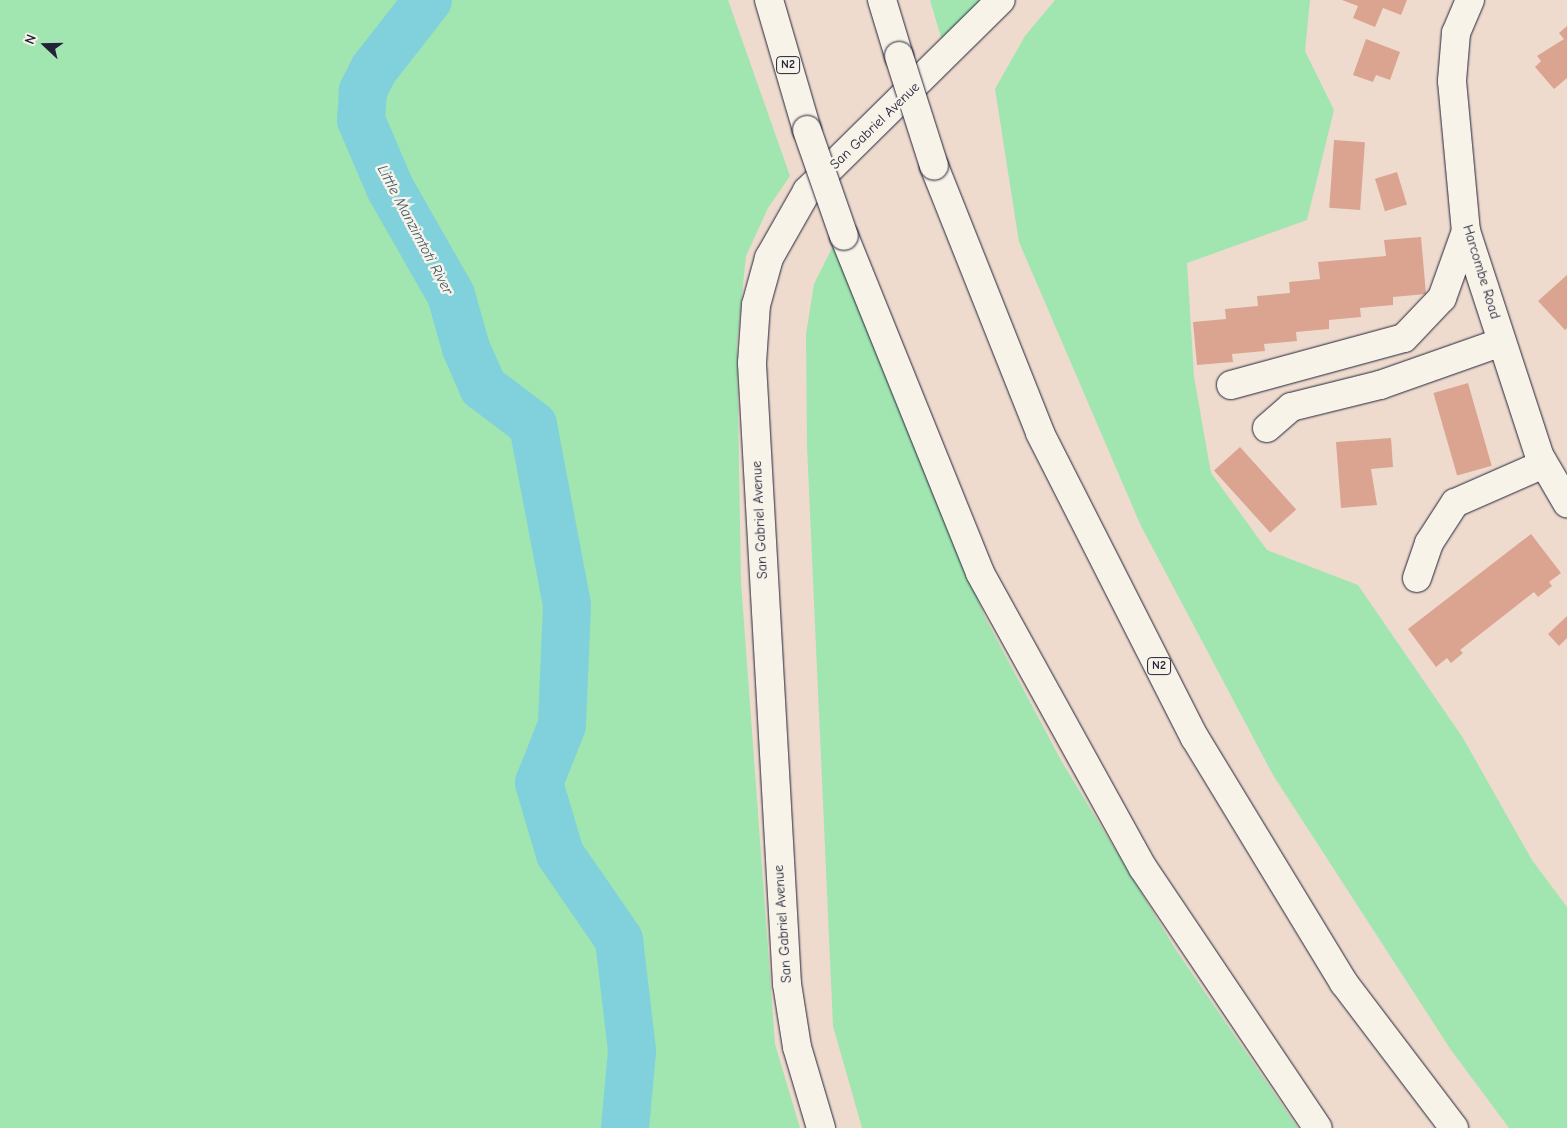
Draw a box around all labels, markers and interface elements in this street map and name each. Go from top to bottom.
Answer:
north arrow [20,20,70,70]
text: N [21,32,40,47]
road number: N2 [776,56,800,74]
street label: San Gabriel Avenue [827,79,923,173]
water label: Little Manzimtoti River [373,162,457,298]
street label: Harcombe Road [1459,223,1503,321]
street label: San Gabriel Avenue [749,461,771,579]
road number: N2 [1146,656,1172,676]
street label: San Gabriel Avenue [770,864,796,984]

